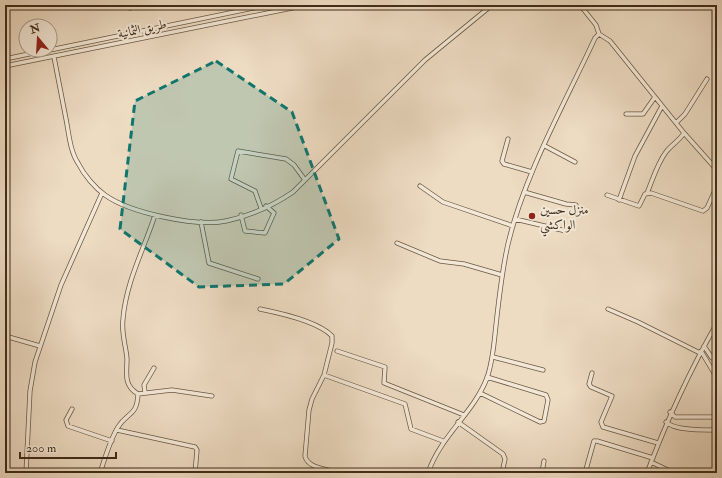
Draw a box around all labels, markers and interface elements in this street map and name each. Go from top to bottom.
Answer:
street label: طريق الثمانية [116,16,168,42]
north arrow [18,18,58,58]
text: N [27,21,43,37]
place label: منزل حسين الواكشي [540,202,589,237]
marker: منزل حسين الواكشي [527,211,537,221]
scale bar [20,434,116,460]
text: 200 m [26,441,57,456]

